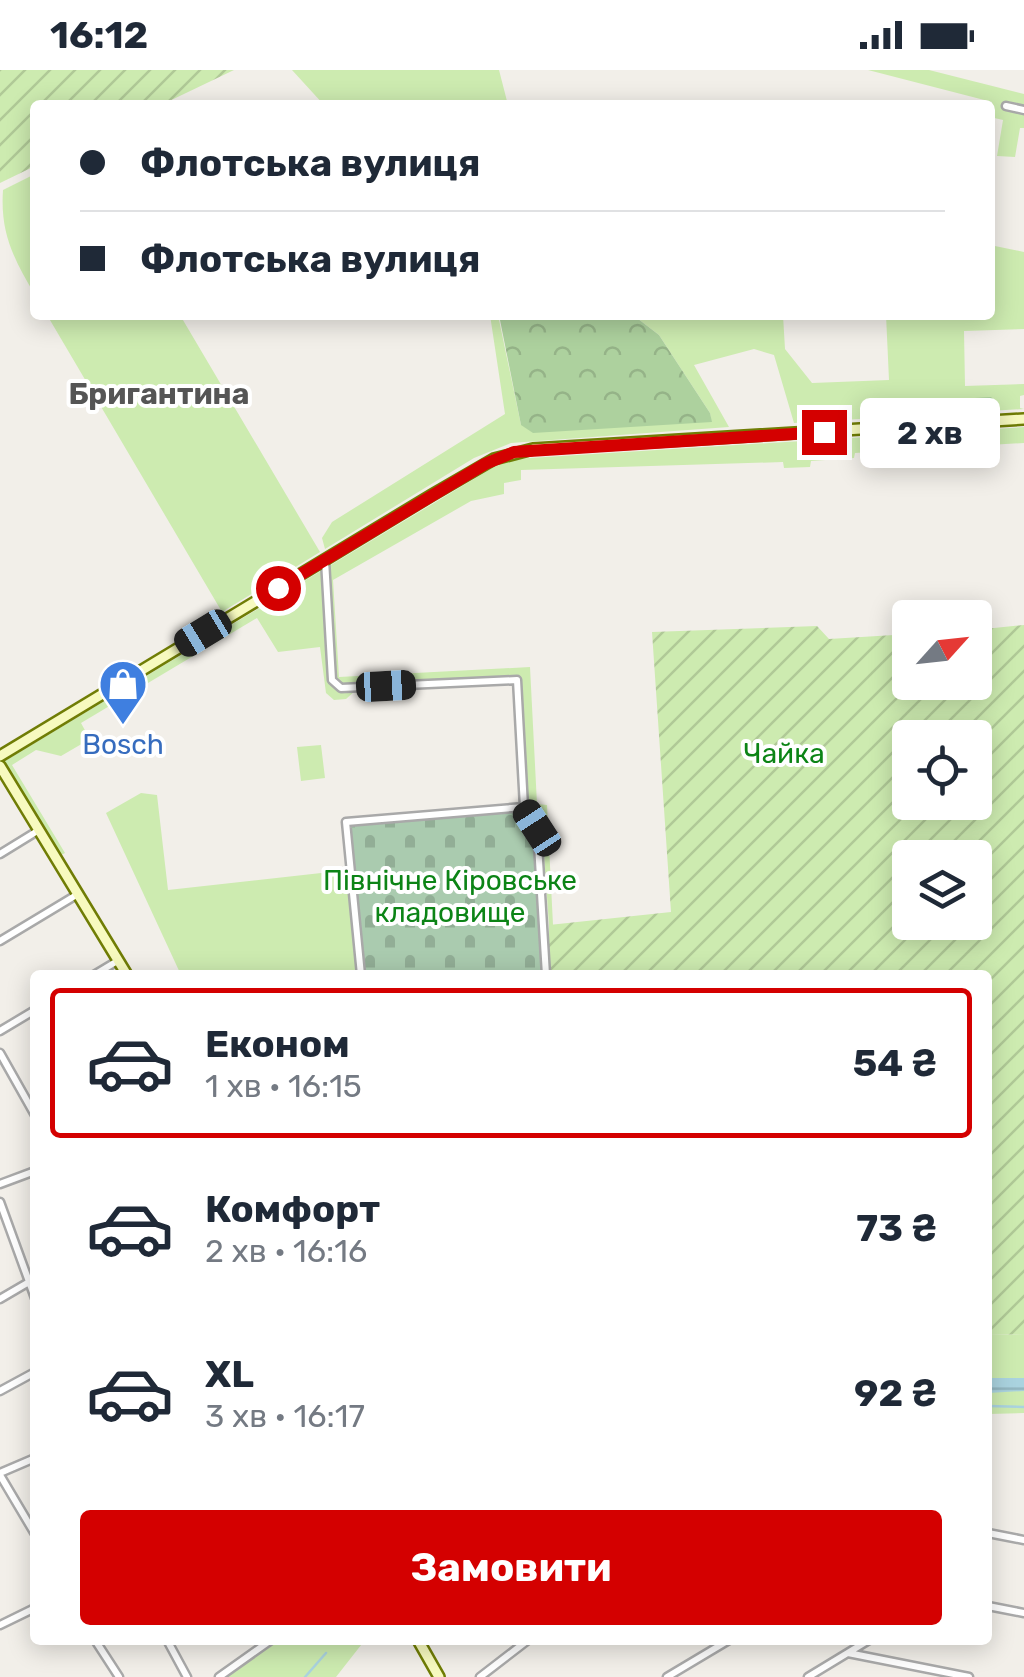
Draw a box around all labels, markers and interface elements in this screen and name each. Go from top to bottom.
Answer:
text: 16:12 [50,12,148,58]
text: Флотська вулиця [140,140,480,186]
text: Флотська вулиця [140,236,480,282]
district label: Бригантина [69,376,249,412]
callout: 2 хв [859,397,999,467]
route end [802,410,847,455]
text: 2 хв [897,414,963,452]
route start [256,566,301,611]
north arrow [892,600,992,700]
map controls [892,600,992,940]
car [170,605,236,661]
shop icon: Bosch [97,658,149,726]
car [355,669,417,703]
button: locate [892,720,992,820]
place label: Bosch [82,728,164,761]
park label: Чайка [743,737,825,770]
car [508,795,566,861]
button: layers [892,840,992,940]
park label: Північне Кіровське кладовище [323,864,577,929]
icon: car [85,1018,175,1108]
text: Економ [205,1021,350,1067]
text: 54 ₴ [853,1040,937,1086]
text: 1 хв · 16:15 [205,1067,362,1105]
icon: car [85,1183,175,1273]
text: Комфорт [205,1186,380,1232]
text: 73 ₴ [856,1205,937,1251]
text: 2 хв · 16:16 [205,1232,367,1270]
icon: car [85,1348,175,1438]
text: XL [205,1351,254,1397]
text: 92 ₴ [854,1370,937,1416]
text: 3 хв · 16:17 [205,1397,365,1435]
button: Замовити [80,1510,942,1625]

